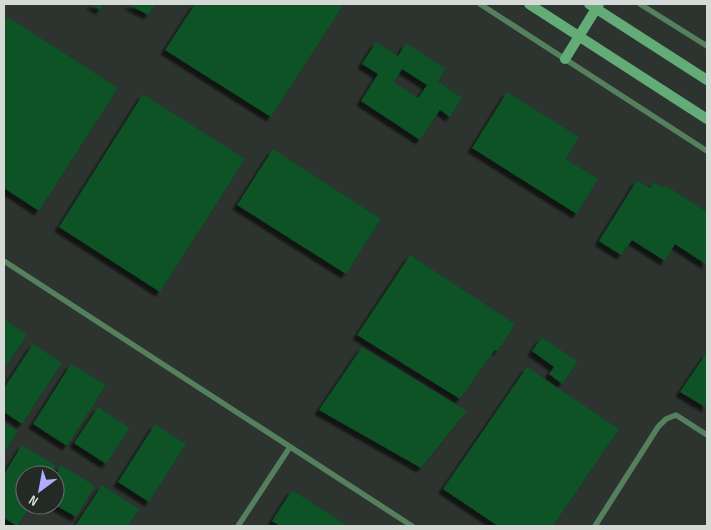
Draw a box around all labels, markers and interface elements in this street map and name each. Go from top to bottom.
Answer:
north arrow [15,465,65,515]
text: N [26,491,41,510]

